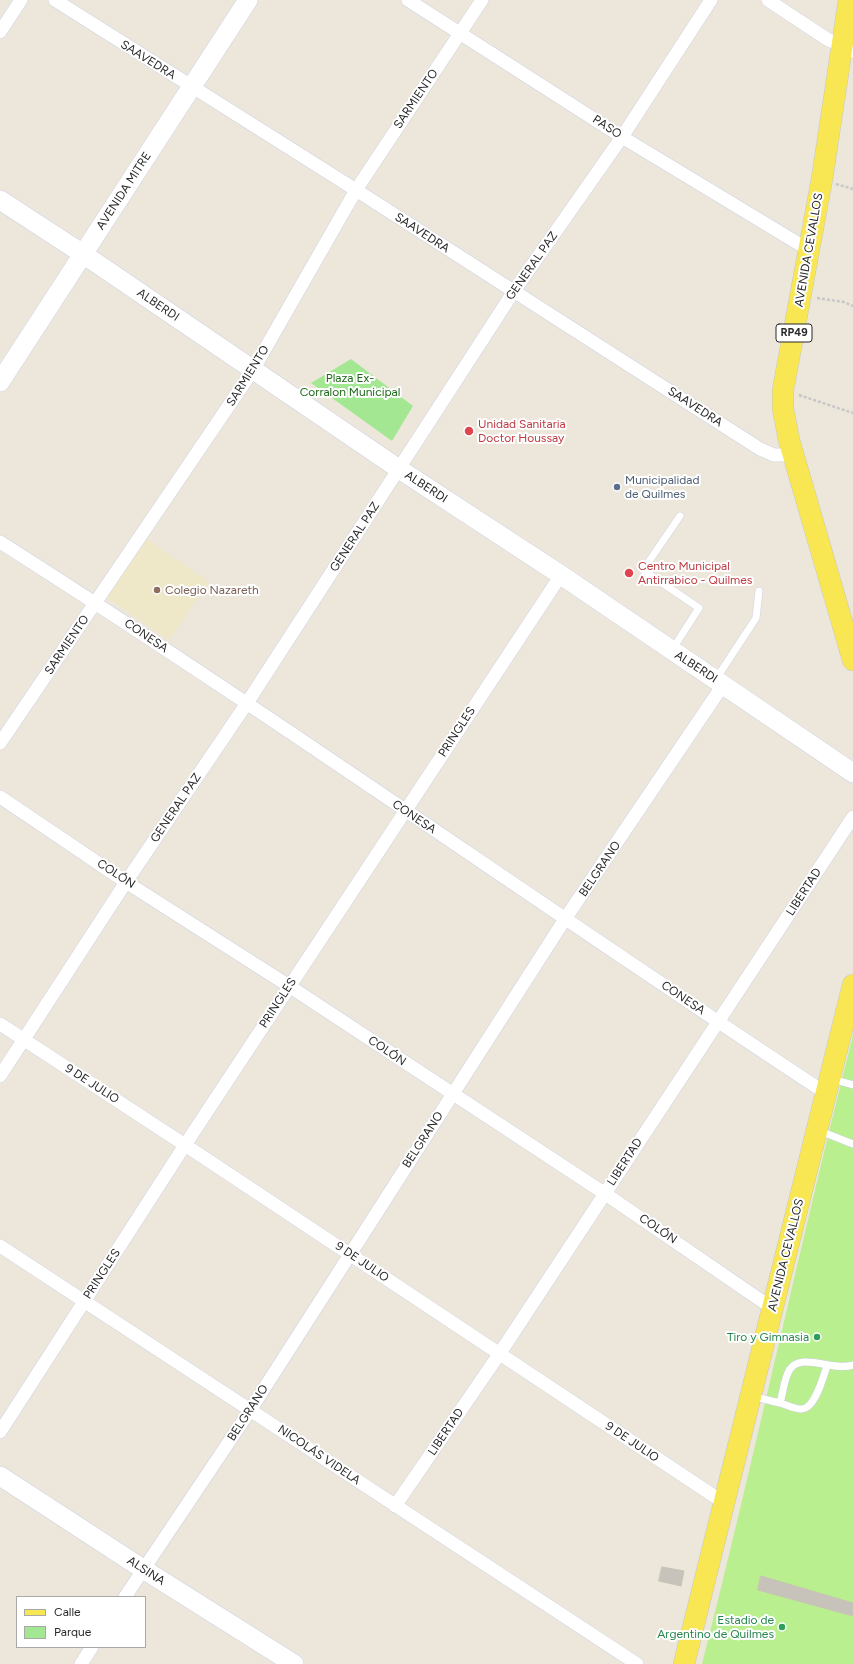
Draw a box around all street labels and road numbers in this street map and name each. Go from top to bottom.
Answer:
street label: SAAVEDRA [118,37,178,83]
street label: SARMIENTO [391,66,441,132]
street label: PASO [590,112,624,142]
street label: AVENIDA MITRE [94,150,154,232]
street label: AVENIDA CEVALLOS [792,192,826,308]
street label: SAAVEDRA [392,210,452,256]
street label: GENERAL PAZ [503,229,561,303]
street label: ALBERDI [134,286,182,324]
road number: RP49 [776,324,812,342]
street label: SARMIENTO [224,343,272,409]
street label: SAAVEDRA [665,384,725,430]
street label: ALBERDI [402,468,450,506]
street label: GENERAL PAZ [327,499,383,575]
street label: SARMIENTO [42,612,92,678]
street label: CONESA [121,616,171,656]
street label: ALBERDI [672,648,720,686]
street label: PRINGLES [435,704,479,760]
street label: GENERAL PAZ [148,771,204,845]
street label: CONESA [389,797,439,837]
street label: BELGRANO [576,838,624,900]
street label: COLÓN [94,856,138,892]
street label: LIBERTAD [783,866,825,918]
street label: PRINGLES [256,975,300,1031]
street label: CONESA [658,978,708,1018]
street label: COLÓN [365,1033,409,1069]
street label: 9 DE JULIO [62,1061,122,1107]
street label: BELGRANO [400,1109,446,1171]
street label: LIBERTAD [604,1136,646,1188]
street label: AVENIDA CEVALLOS [765,1197,807,1313]
street label: COLÓN [636,1211,680,1247]
street label: 9 DE JULIO [332,1239,392,1285]
street label: PRINGLES [80,1246,124,1302]
street label: BELGRANO [225,1382,271,1444]
street label: LIBERTAD [425,1406,467,1458]
street label: 9 DE JULIO [602,1419,662,1465]
street label: NICOLÁS VIDELA [275,1422,363,1488]
street label: ALSINA [124,1553,168,1589]

